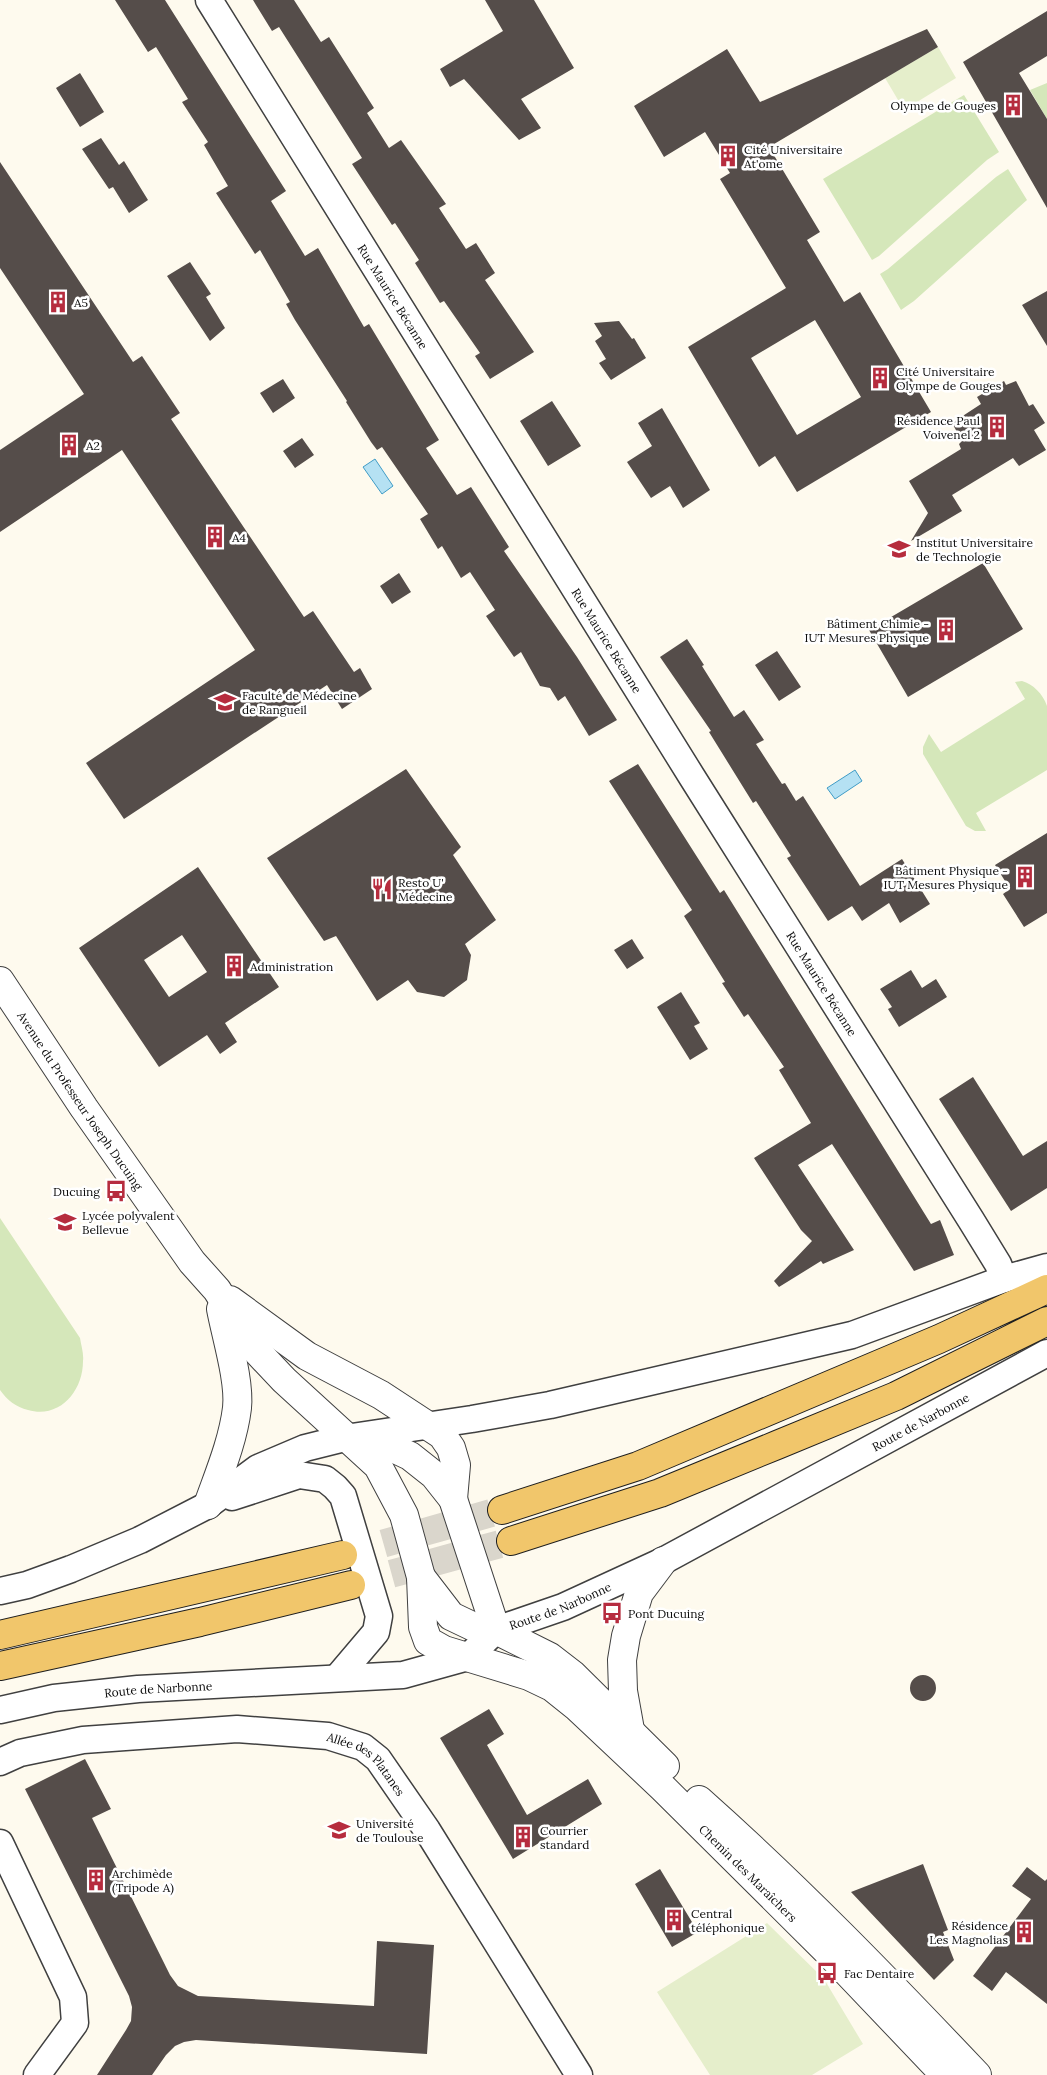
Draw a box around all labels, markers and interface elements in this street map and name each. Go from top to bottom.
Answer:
building icon: Olympe de Gouges [1000,92,1026,118]
place label: Olympe de Gouges [891,98,996,113]
place label: Cité Universitaire At'ome [743,142,843,171]
building icon: Cité Universitaire At'ome [715,143,741,169]
street label: Rue Maurice Bécanne [355,241,432,352]
building icon: A5 [45,289,71,315]
place label: A5 [73,295,88,310]
place label: Cité Universitaire Olympe de Gouges [896,364,1002,393]
building icon: Cité Universitaire Olympe de Gouges [867,365,893,391]
place label: Résidence Paul Voivenel 2 [896,413,980,442]
building icon: Résidence Paul Voivenel 2 [984,414,1010,440]
building icon: A2 [56,432,82,458]
place label: A2 [85,438,100,453]
building icon: A4 [202,524,228,550]
place label: A4 [231,530,247,545]
place label: Institut Universitaire de Technologie [916,535,1033,564]
school or university icon: Institut Universitaire de Technologie [886,536,912,562]
street label: Rue Maurice Bécanne [569,585,646,696]
place label: Bâtiment Chimie - IUT Mesures Physique [804,616,929,645]
building icon: Bâtiment Chimie - IUT Mesures Physique [933,617,959,643]
place label: Faculté de Médecine de Rangueil [242,688,357,717]
school or university icon: Faculté de Médecine de Rangueil [212,689,238,715]
place label: Bâtiment Physique - IUT Mesures Physique [883,863,1008,892]
building icon: Bâtiment Physique - IUT Mesures Physique [1012,864,1038,890]
place label: Resto U' Médecine [398,875,453,904]
restaurant icon: Resto U' Médecine [369,876,395,902]
street label: Rue Maurice Bécanne [784,928,861,1039]
building icon: Administration [221,953,247,979]
place label: Administration [249,959,333,974]
street label: Avenue du Professeur Joseph Ducuing [15,1008,145,1192]
bus stop icon: Ducuing [103,1178,129,1204]
place label: Ducuing [53,1184,100,1198]
place label: Lycée polyvalent Bellevue [82,1208,175,1237]
school or university icon: Lycée polyvalent Bellevue [52,1209,78,1235]
street label: Route de Narbonne [869,1389,972,1454]
street label: Route de Narbonne [507,1578,614,1632]
bus stop icon: Pont Ducuing [599,1600,625,1626]
place label: Pont Ducuing [628,1606,704,1621]
street label: Route de Narbonne [103,1678,213,1700]
street label: Allée des Platanes [324,1728,409,1799]
place label: Université de Toulouse [356,1816,424,1845]
school or university icon: Université de Toulouse [326,1817,352,1843]
street label: Chemin des Maraîchers [696,1821,801,1925]
place label: Courrier standard [540,1823,589,1852]
building icon: Courrier standard [510,1824,536,1850]
place label: Archimède (Tripode A) [111,1866,174,1896]
building icon: Archimède (Tripode A) [83,1867,109,1893]
place label: Central téléphonique [691,1906,765,1935]
building icon: Central téléphonique [661,1907,687,1933]
place label: Résidence Les Magnolias [929,1918,1008,1947]
building icon: Résidence Les Magnolias [1011,1919,1037,1945]
bus stop icon: Fac Dentaire [814,1960,840,1986]
place label: Fac Dentaire [844,1966,915,1981]

